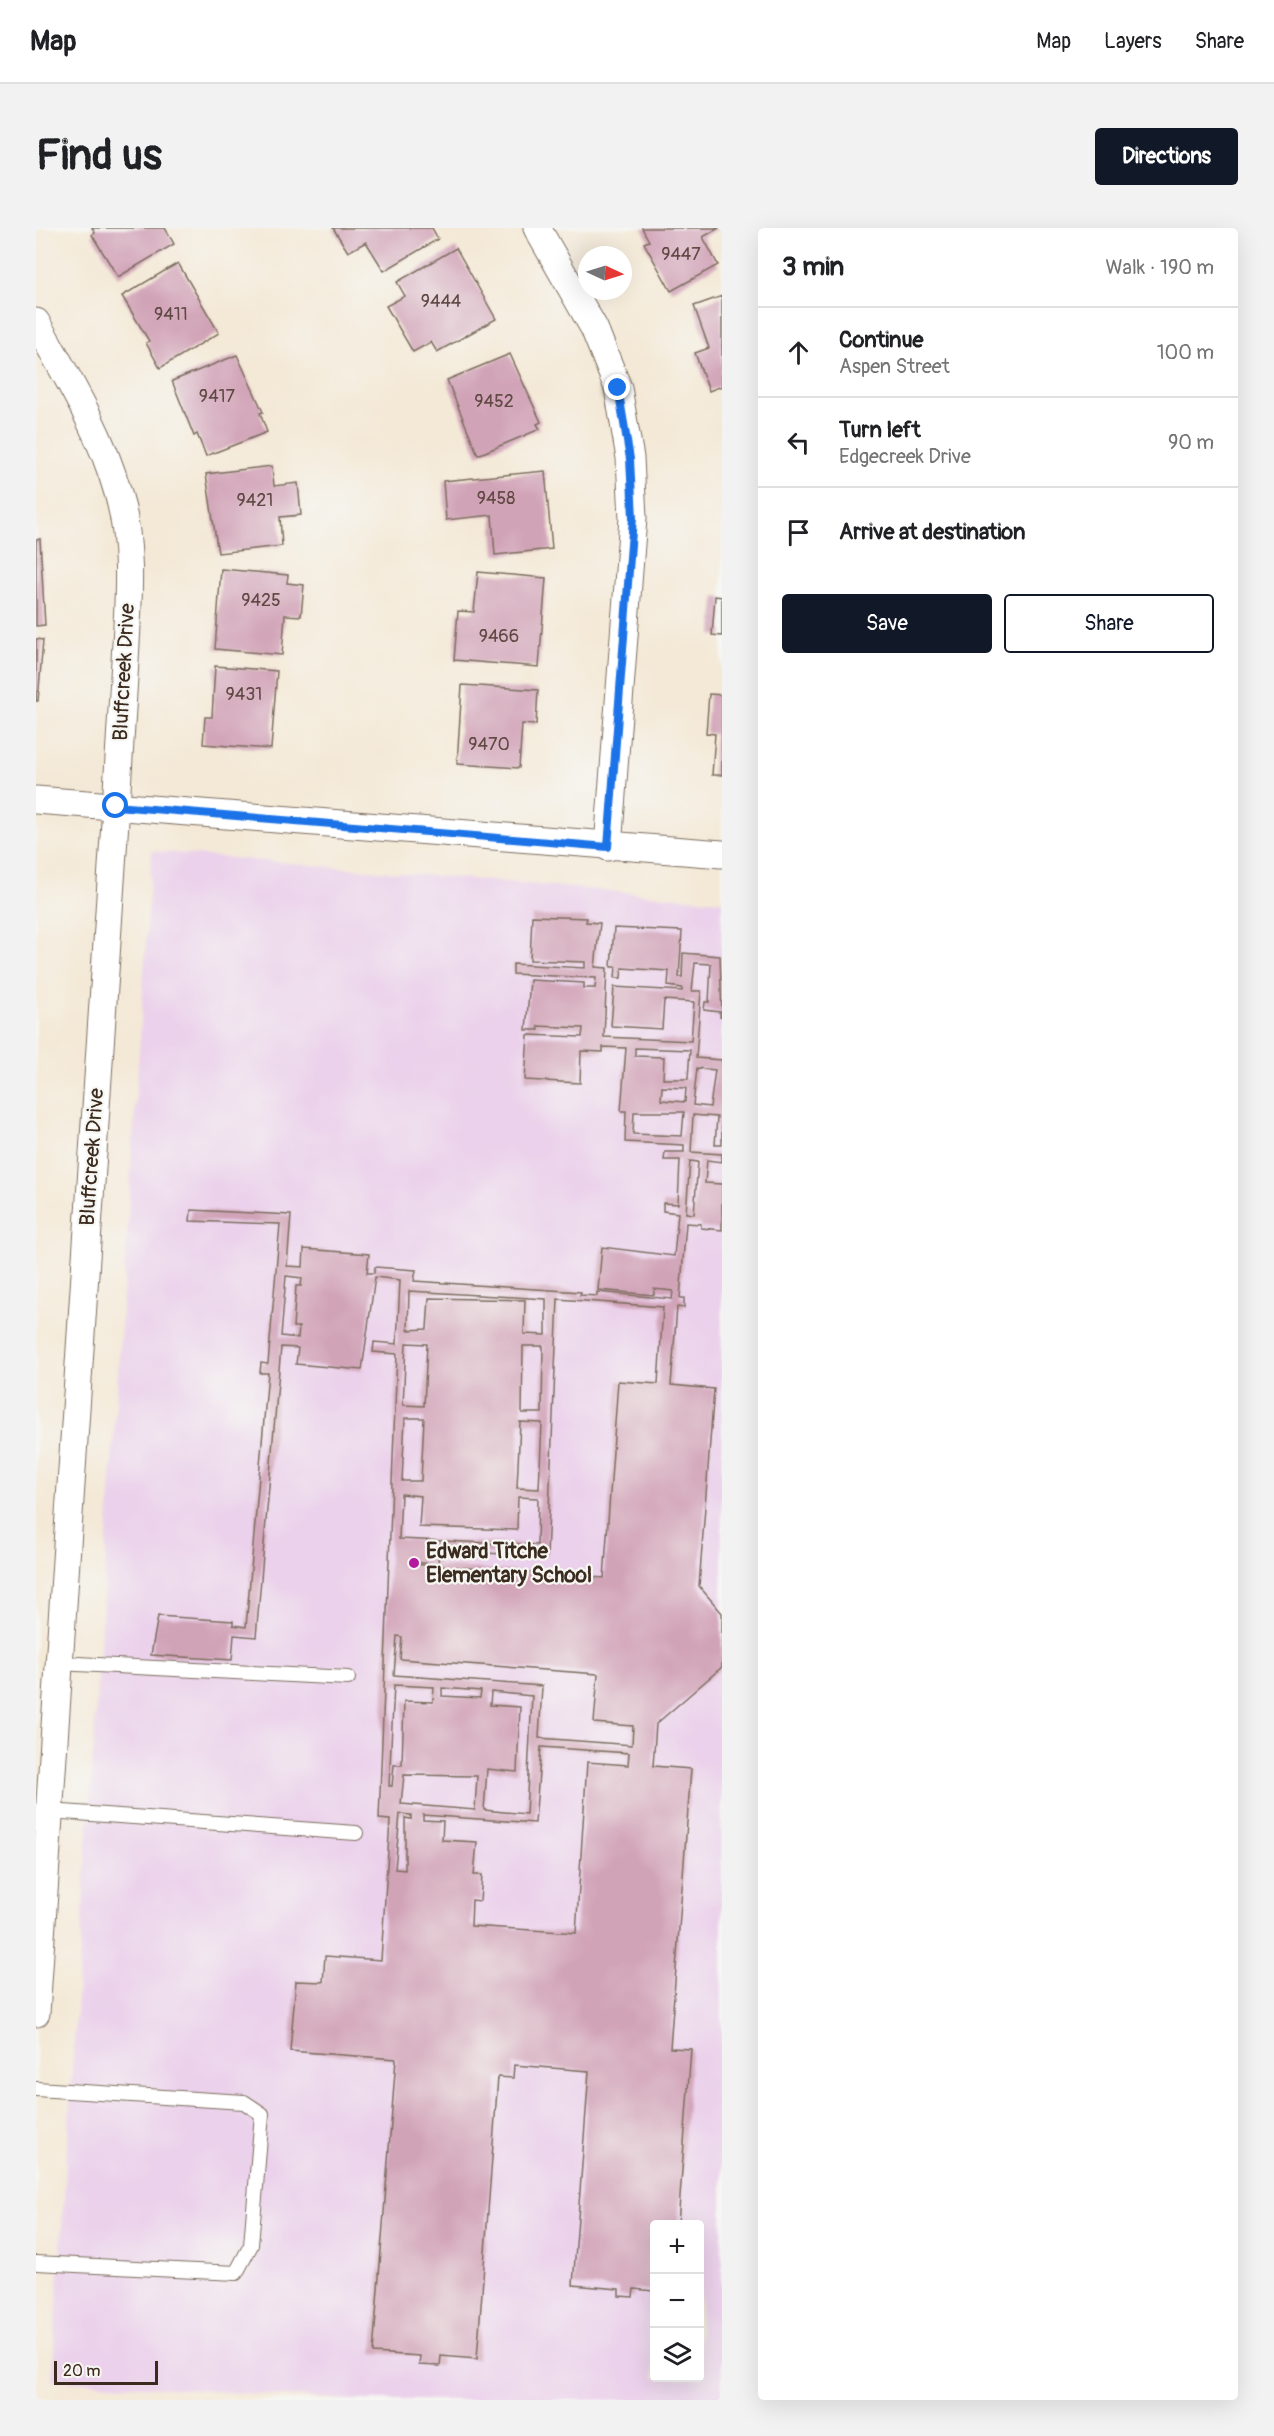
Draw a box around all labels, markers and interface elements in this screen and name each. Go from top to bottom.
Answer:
text: Map [30,24,76,59]
text: Map [1036,28,1071,55]
text: Layers [1104,28,1162,55]
text: Share [1195,28,1244,55]
button: Directions [1095,128,1238,185]
text: Find us [36,130,162,182]
house number: 9447 [661,243,701,266]
north arrow [578,246,632,300]
text: 3 min [782,251,844,283]
text: Walk · 190 m [1106,255,1214,280]
house number: 9444 [421,290,462,313]
house number: 9411 [154,303,188,326]
text: Continue [839,326,923,354]
icon: ahead [782,336,815,369]
text: 100 m [1157,340,1214,365]
text: Aspen Street [839,354,950,379]
route end [604,374,630,400]
house number: 9417 [199,385,236,408]
house number: 9452 [474,390,514,413]
text: Turn left [839,416,921,444]
icon: left [782,426,815,459]
text: 90 m [1168,430,1214,455]
text: Edgecreek Drive [839,444,971,469]
house number: 9458 [477,487,515,510]
house number: 9421 [237,489,273,512]
icon: arrive [782,516,815,549]
text: Arrive at destination [839,518,1025,546]
house number: 9425 [241,589,281,612]
button: Save [782,594,992,653]
button: Share [1004,594,1214,653]
street label: Bluffcreek Drive [107,602,141,742]
house number: 9466 [479,625,519,648]
house number: 9431 [226,683,262,706]
house number: 9470 [468,733,510,756]
route start [102,792,128,818]
street label: Bluffcreek Drive [74,1087,110,1227]
place label: Edward Titche Elementary School [426,1538,592,1589]
marker: Edward Titche Elementary School [407,1556,421,1570]
map controls [650,2220,704,2382]
button: + [650,2220,704,2274]
button: − [650,2274,704,2328]
button: layers [650,2328,704,2382]
scale bar [54,2358,158,2386]
text: 20 m [63,2361,101,2381]

